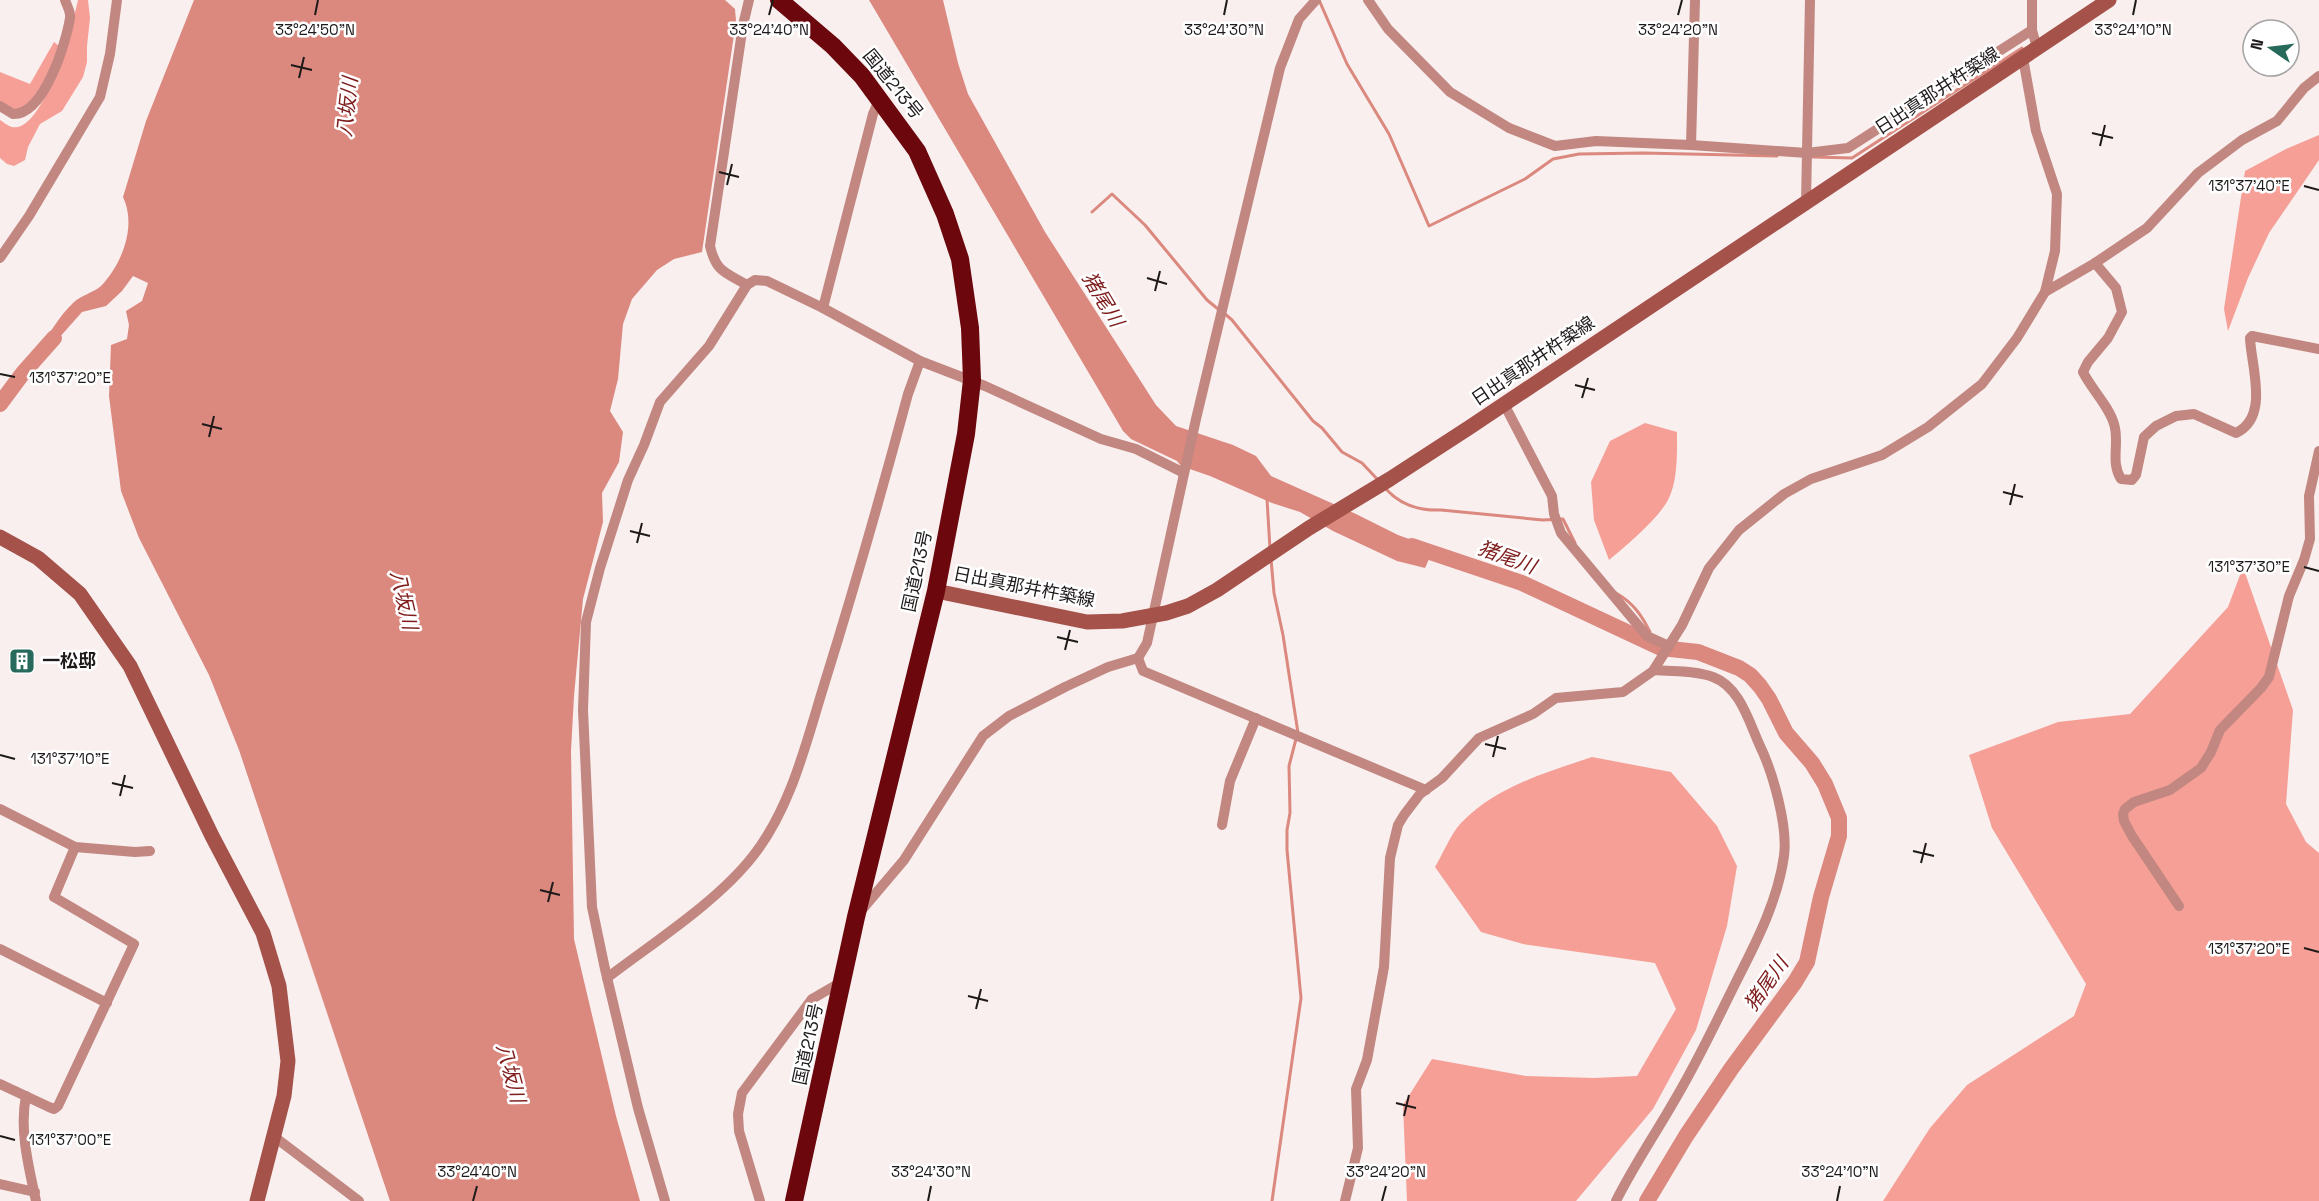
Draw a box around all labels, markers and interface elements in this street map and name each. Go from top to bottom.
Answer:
north arrow [2241,18,2301,78]
text: 33°24'50"N [275,20,355,39]
text: 33°24'40"N [729,20,809,39]
text: 33°24'30"N [1184,20,1264,39]
text: 33°24'20"N [1638,20,1718,39]
text: 33°24'10"N [2094,20,2172,39]
text: N [2245,37,2268,52]
street label: 日出真那井杵築線 [1870,42,2003,139]
street label: 国道213号 [858,44,929,123]
water label: 八坂川 [331,74,363,138]
text: 131°37'40"E [2208,176,2290,195]
water label: 猪尾川 [1076,267,1131,333]
street label: 日出真那井杵築線 [1467,311,1599,410]
text: 131°37'20"E [29,368,111,387]
street label: 国道213号 [897,528,936,614]
water label: 猪尾川 [1474,535,1542,580]
text: 131°37'30"E [2208,557,2290,576]
street label: 日出真那井杵築線 [951,561,1097,612]
water label: 八坂川 [385,568,424,634]
building icon: 一松邸 [7,646,37,676]
place label: 一松邸 [42,649,96,672]
text: 131°37'10"E [30,749,110,768]
text: 131°37'20"E [2208,939,2290,958]
water label: 猪尾川 [1738,950,1795,1016]
street label: 国道213号 [788,1001,827,1087]
water label: 八坂川 [491,1041,532,1107]
text: 131°37'00"E [29,1130,111,1149]
text: 33°24'40"N [437,1162,517,1181]
text: 33°24'30"N [891,1162,971,1181]
text: 33°24'20"N [1346,1162,1426,1181]
text: 33°24'10"N [1801,1162,1879,1181]

